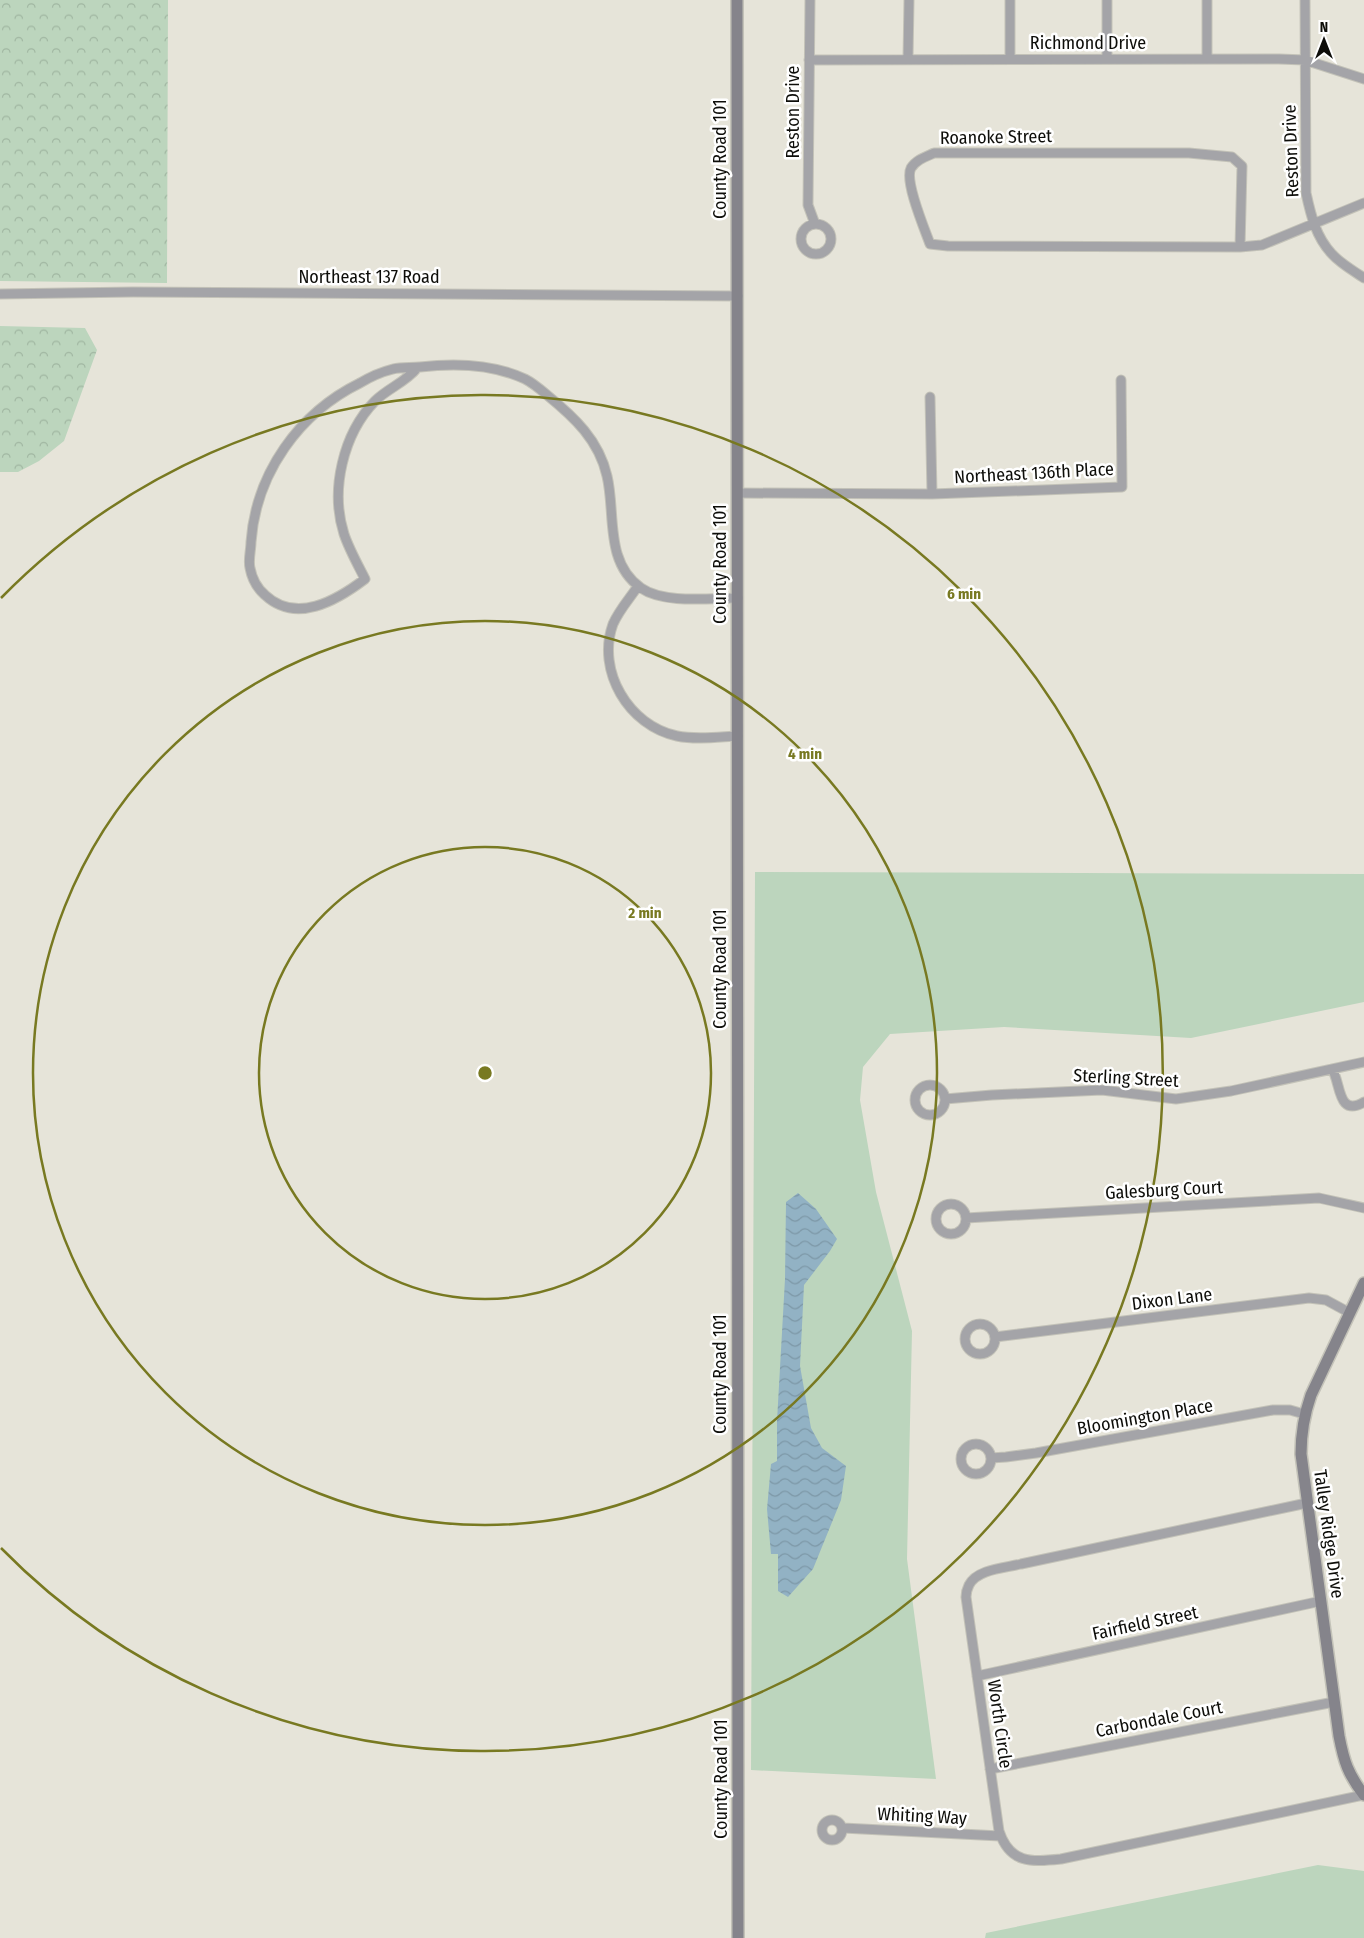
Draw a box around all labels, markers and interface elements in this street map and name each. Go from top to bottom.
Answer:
north arrow [1299,15,1349,65]
text: N [1320,19,1328,36]
street label: Richmond Drive [1030,32,1146,54]
street label: Reston Drive [782,65,804,159]
street label: County Road 101 [709,99,731,219]
street label: Reston Drive [1278,104,1304,198]
street label: Roanoke Street [940,125,1052,149]
street label: Northeast 137 Road [298,266,440,288]
street label: Northeast 136th Place [954,458,1115,488]
street label: County Road 101 [709,504,731,624]
text: 6 min [947,585,981,603]
text: 4 min [788,745,822,763]
text: 2 min [627,904,662,922]
street label: County Road 101 [709,909,731,1029]
centre of rings [476,1064,494,1082]
street label: Sterling Street [1073,1064,1179,1092]
street label: Galesburg Court [1105,1176,1223,1204]
street label: Dixon Lane [1130,1283,1214,1315]
street label: County Road 101 [709,1314,731,1434]
street label: Bloomington Place [1075,1394,1215,1440]
street label: Talley Ridge Drive [1309,1468,1349,1600]
street label: Fairfield Street [1090,1601,1200,1645]
street label: Worth Circle [983,1678,1017,1770]
street label: Carbondale Court [1094,1696,1224,1742]
street label: County Road 101 [710,1719,732,1839]
street label: Whiting Way [877,1803,967,1829]

